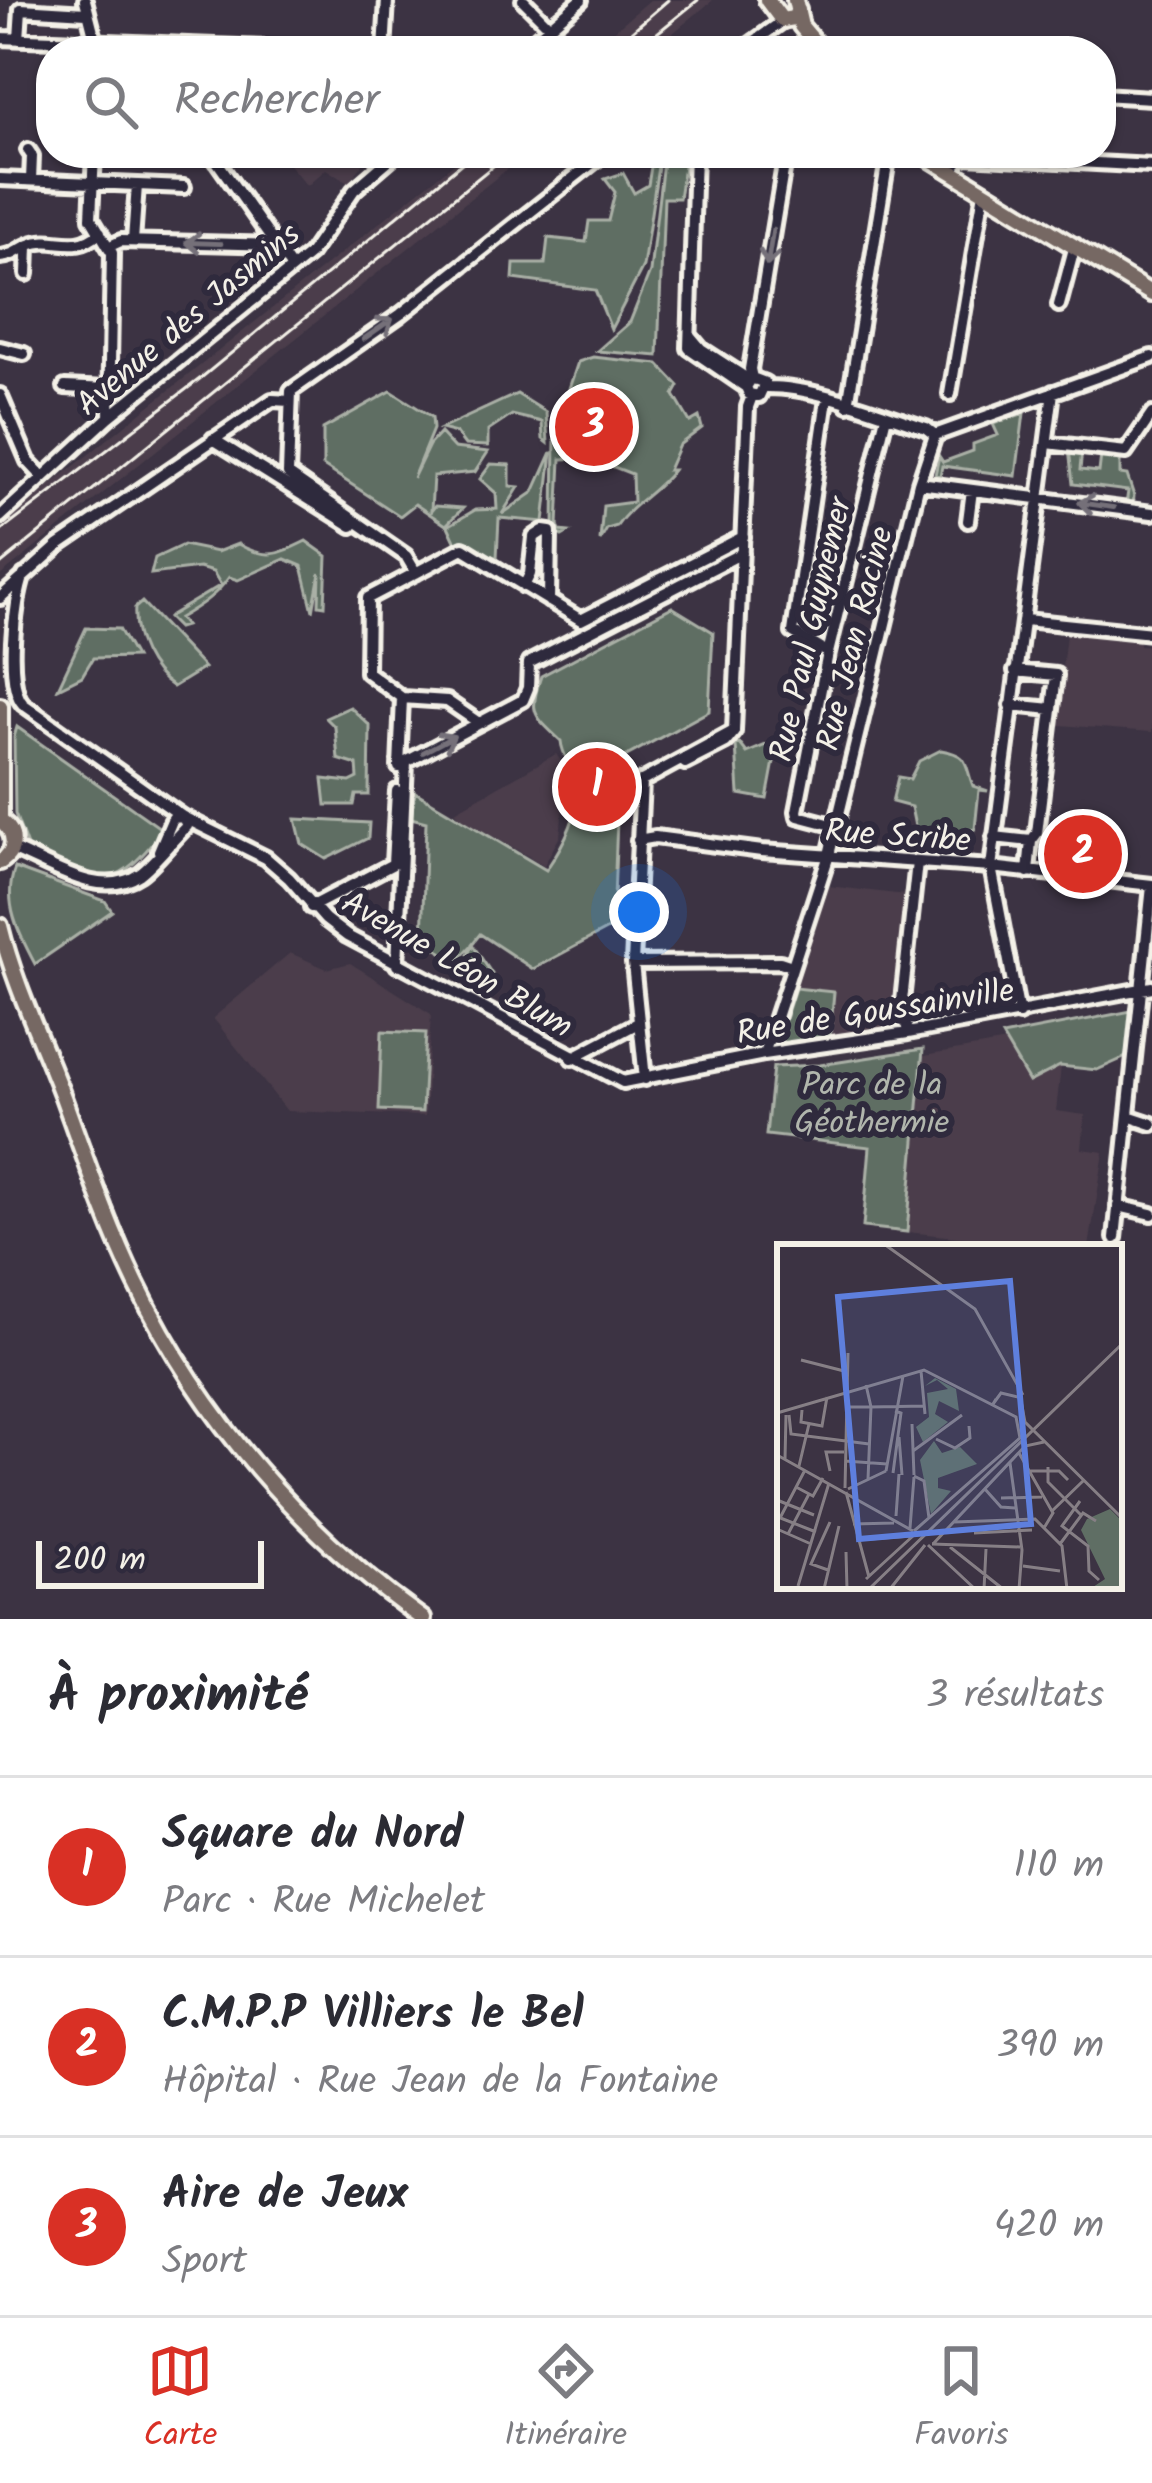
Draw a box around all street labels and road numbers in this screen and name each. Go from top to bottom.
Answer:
street label: Avenue des Jasmins [65,210,313,431]
street label: Rue Paul Guynemer [756,490,869,767]
street label: Rue Jean Racine [803,521,910,757]
street label: Rue Scribe [823,806,973,869]
street label: Avenue Léon Blum [330,878,582,1054]
street label: Rue de Goussainville [733,965,1018,1062]

